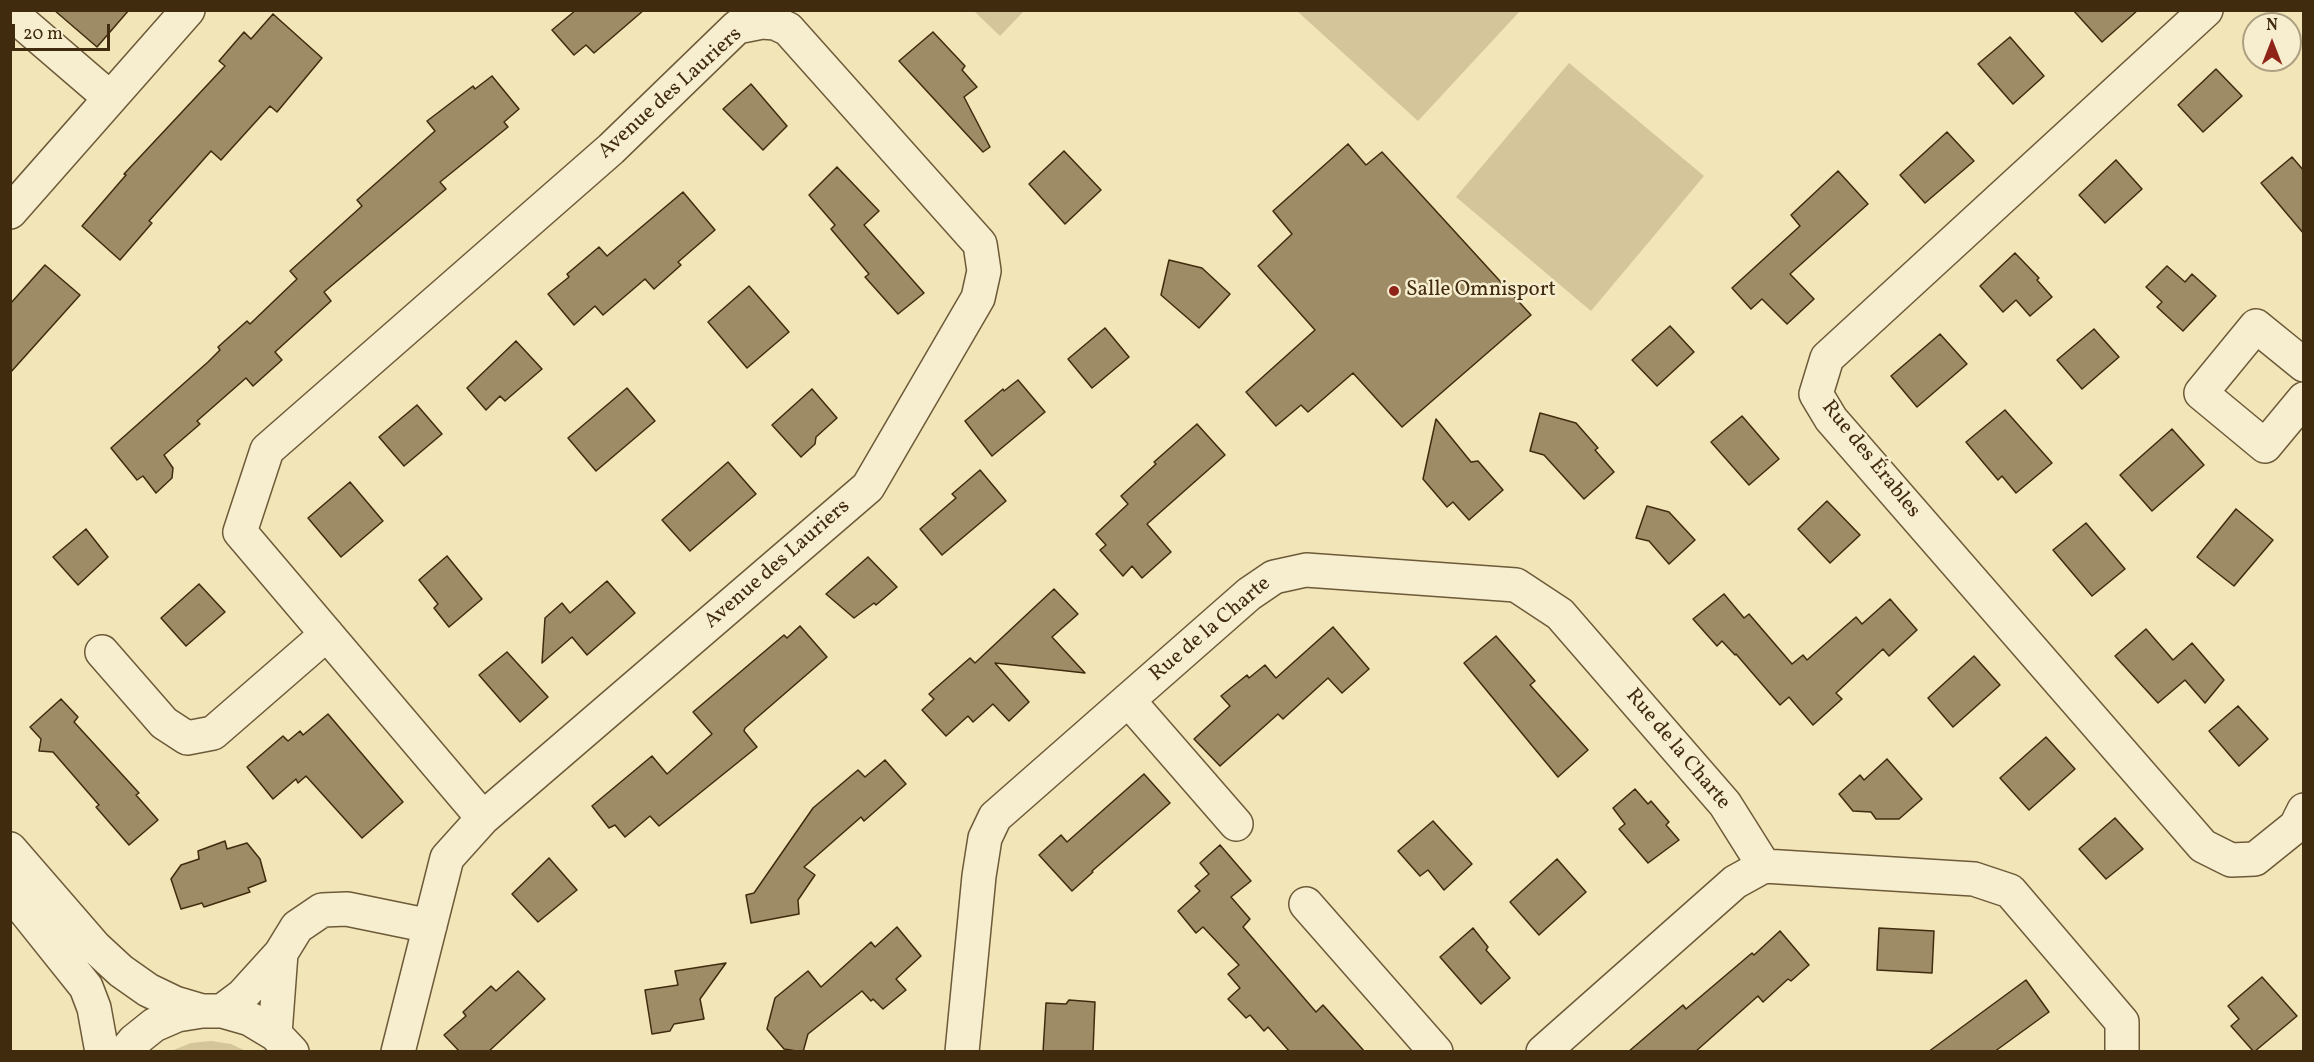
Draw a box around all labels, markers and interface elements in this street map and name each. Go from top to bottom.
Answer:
scale bar [15,12,112,50]
north arrow [2242,12,2302,72]
text: N [2266,15,2278,37]
text: 20 m [23,22,63,47]
street label: Avenue des Lauriers [594,23,748,165]
place label: Salle Omnisport [1406,278,1556,304]
marker: Salle Omnisport [1387,284,1401,298]
street label: Rue des Érables [1815,396,1925,524]
street label: Avenue des Lauriers [700,495,856,635]
street label: Rue de la Charte [1145,572,1277,688]
street label: Rue de la Charte [1619,684,1735,816]

